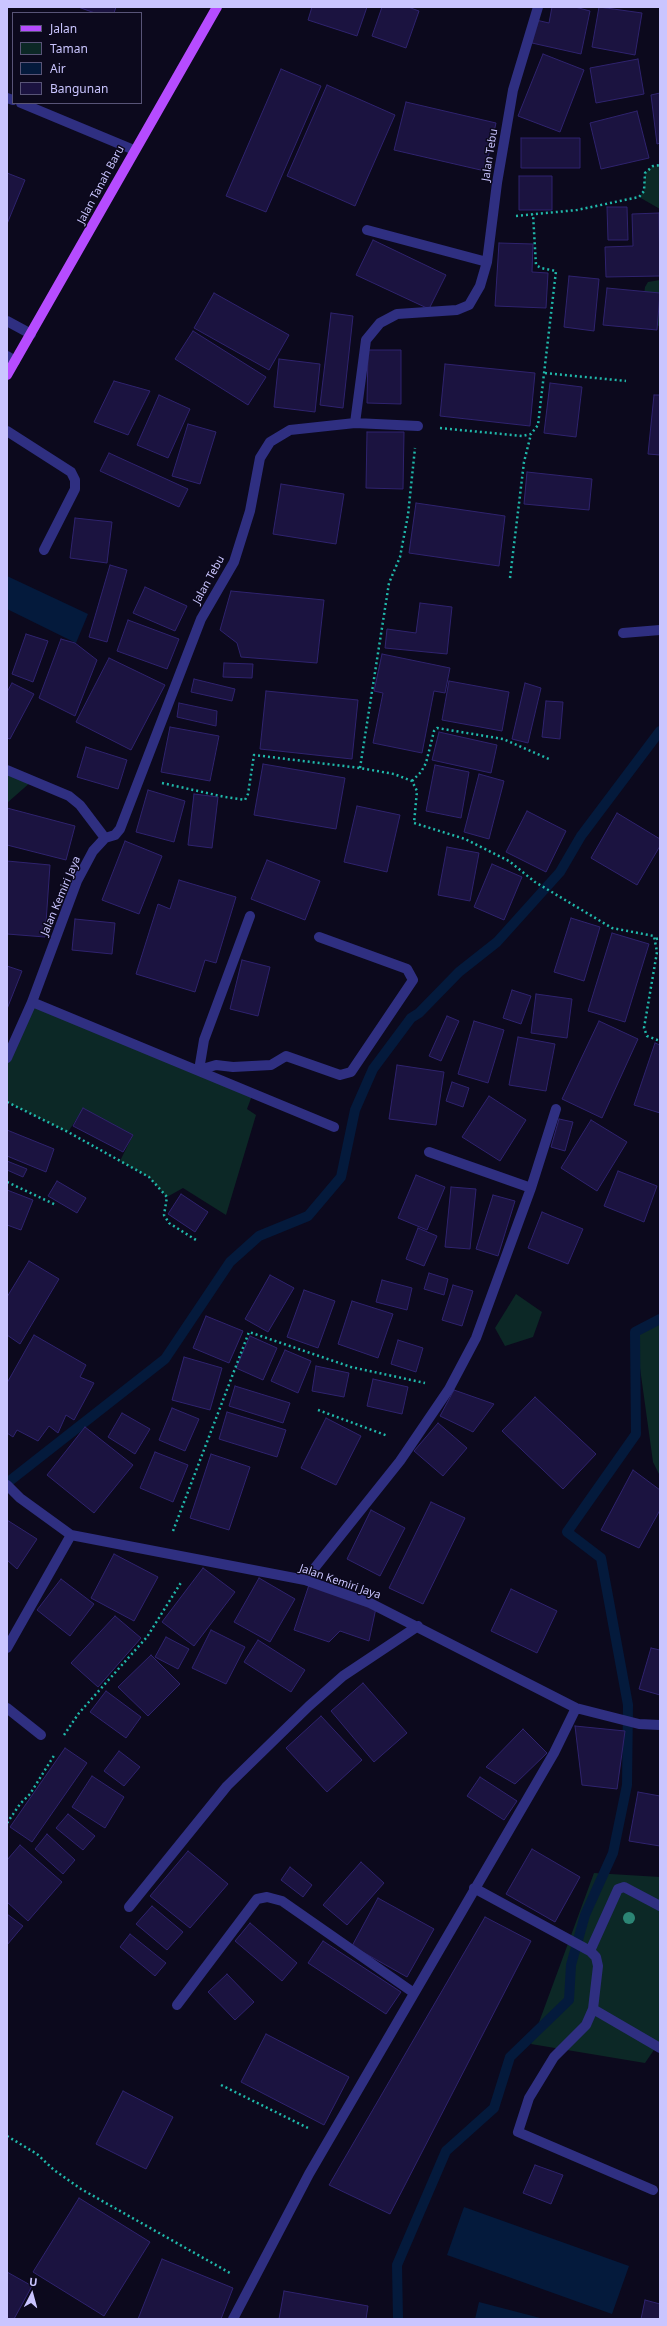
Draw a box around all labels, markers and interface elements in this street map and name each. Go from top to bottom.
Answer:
legend [12,12,142,104]
text: Jalan [50,20,77,37]
text: Taman [50,40,88,57]
text: Air [50,60,66,77]
text: Bangunan [50,80,108,97]
street label: Jalan Tebu [479,128,501,182]
street label: Jalan Tanah Baru [75,144,127,226]
street label: Jalan Tebu [190,554,228,606]
street label: Jalan Kemiri Jaya [38,854,84,938]
street label: Jalan Kemiri Jaya [298,1562,382,1602]
north arrow [12,2274,52,2314]
text: U [28,2274,38,2289]

